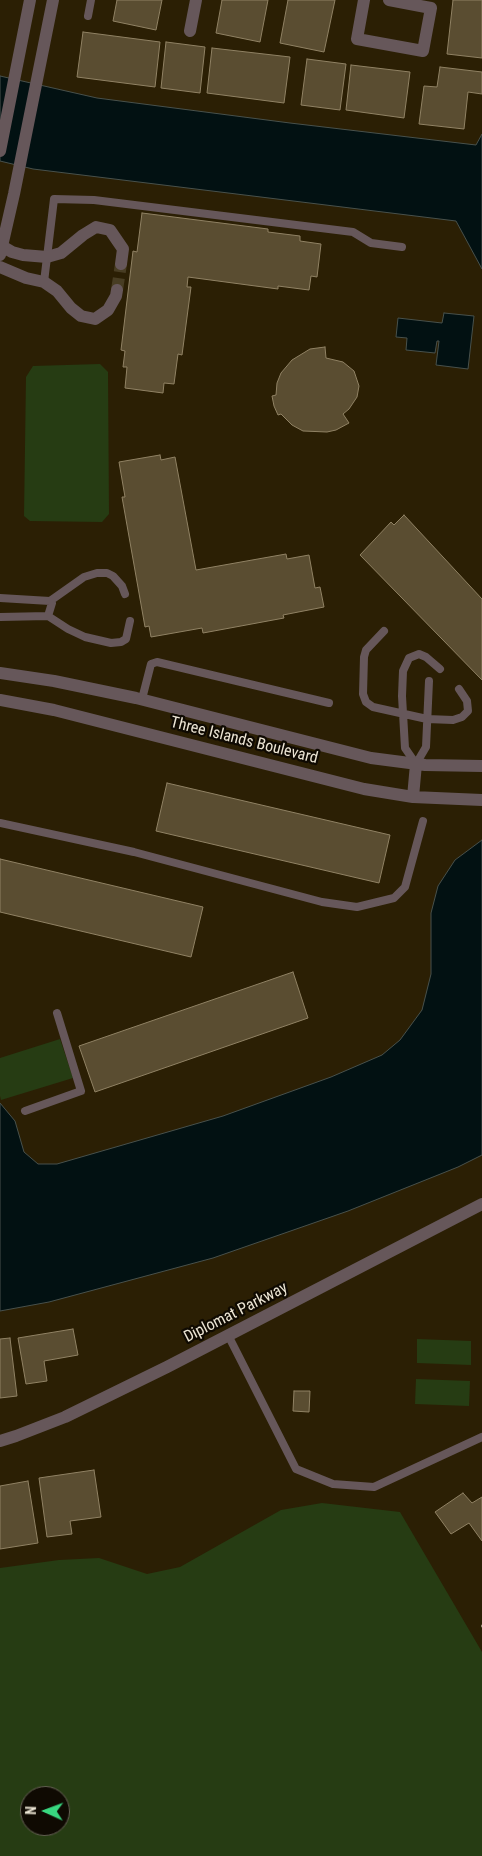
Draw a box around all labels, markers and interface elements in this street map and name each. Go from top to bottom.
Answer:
street label: Three Islands Boulevard [168,713,320,769]
street label: Diplomat Parkway [181,1279,291,1347]
north arrow [20,1786,70,1836]
text: N [23,1806,39,1815]

